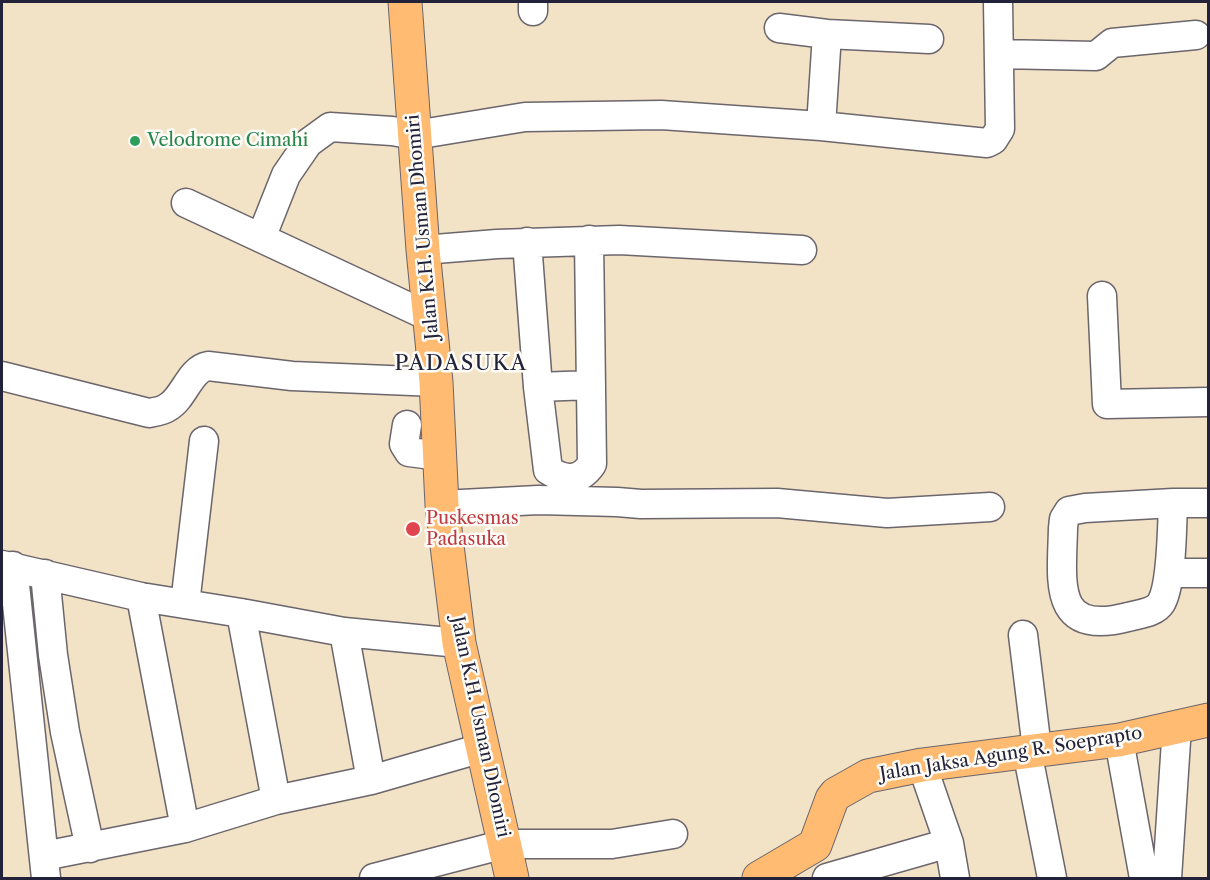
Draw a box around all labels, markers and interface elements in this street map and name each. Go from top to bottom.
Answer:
street label: Jalan K.H. Usman Dhomiri [402,114,444,340]
place label: Velodrome Cimahi [147,130,308,152]
marker: Velodrome Cimahi [128,134,142,148]
district label: PADASUKA [395,351,527,377]
place label: Puskesmas Padasuka [426,508,519,550]
marker: Puskesmas Padasuka [404,520,422,538]
street label: Jalan K.H. Usman Dhomiri [446,614,514,840]
street label: Jalan Jaksa Agung R. Soeprapto [878,723,1144,785]

